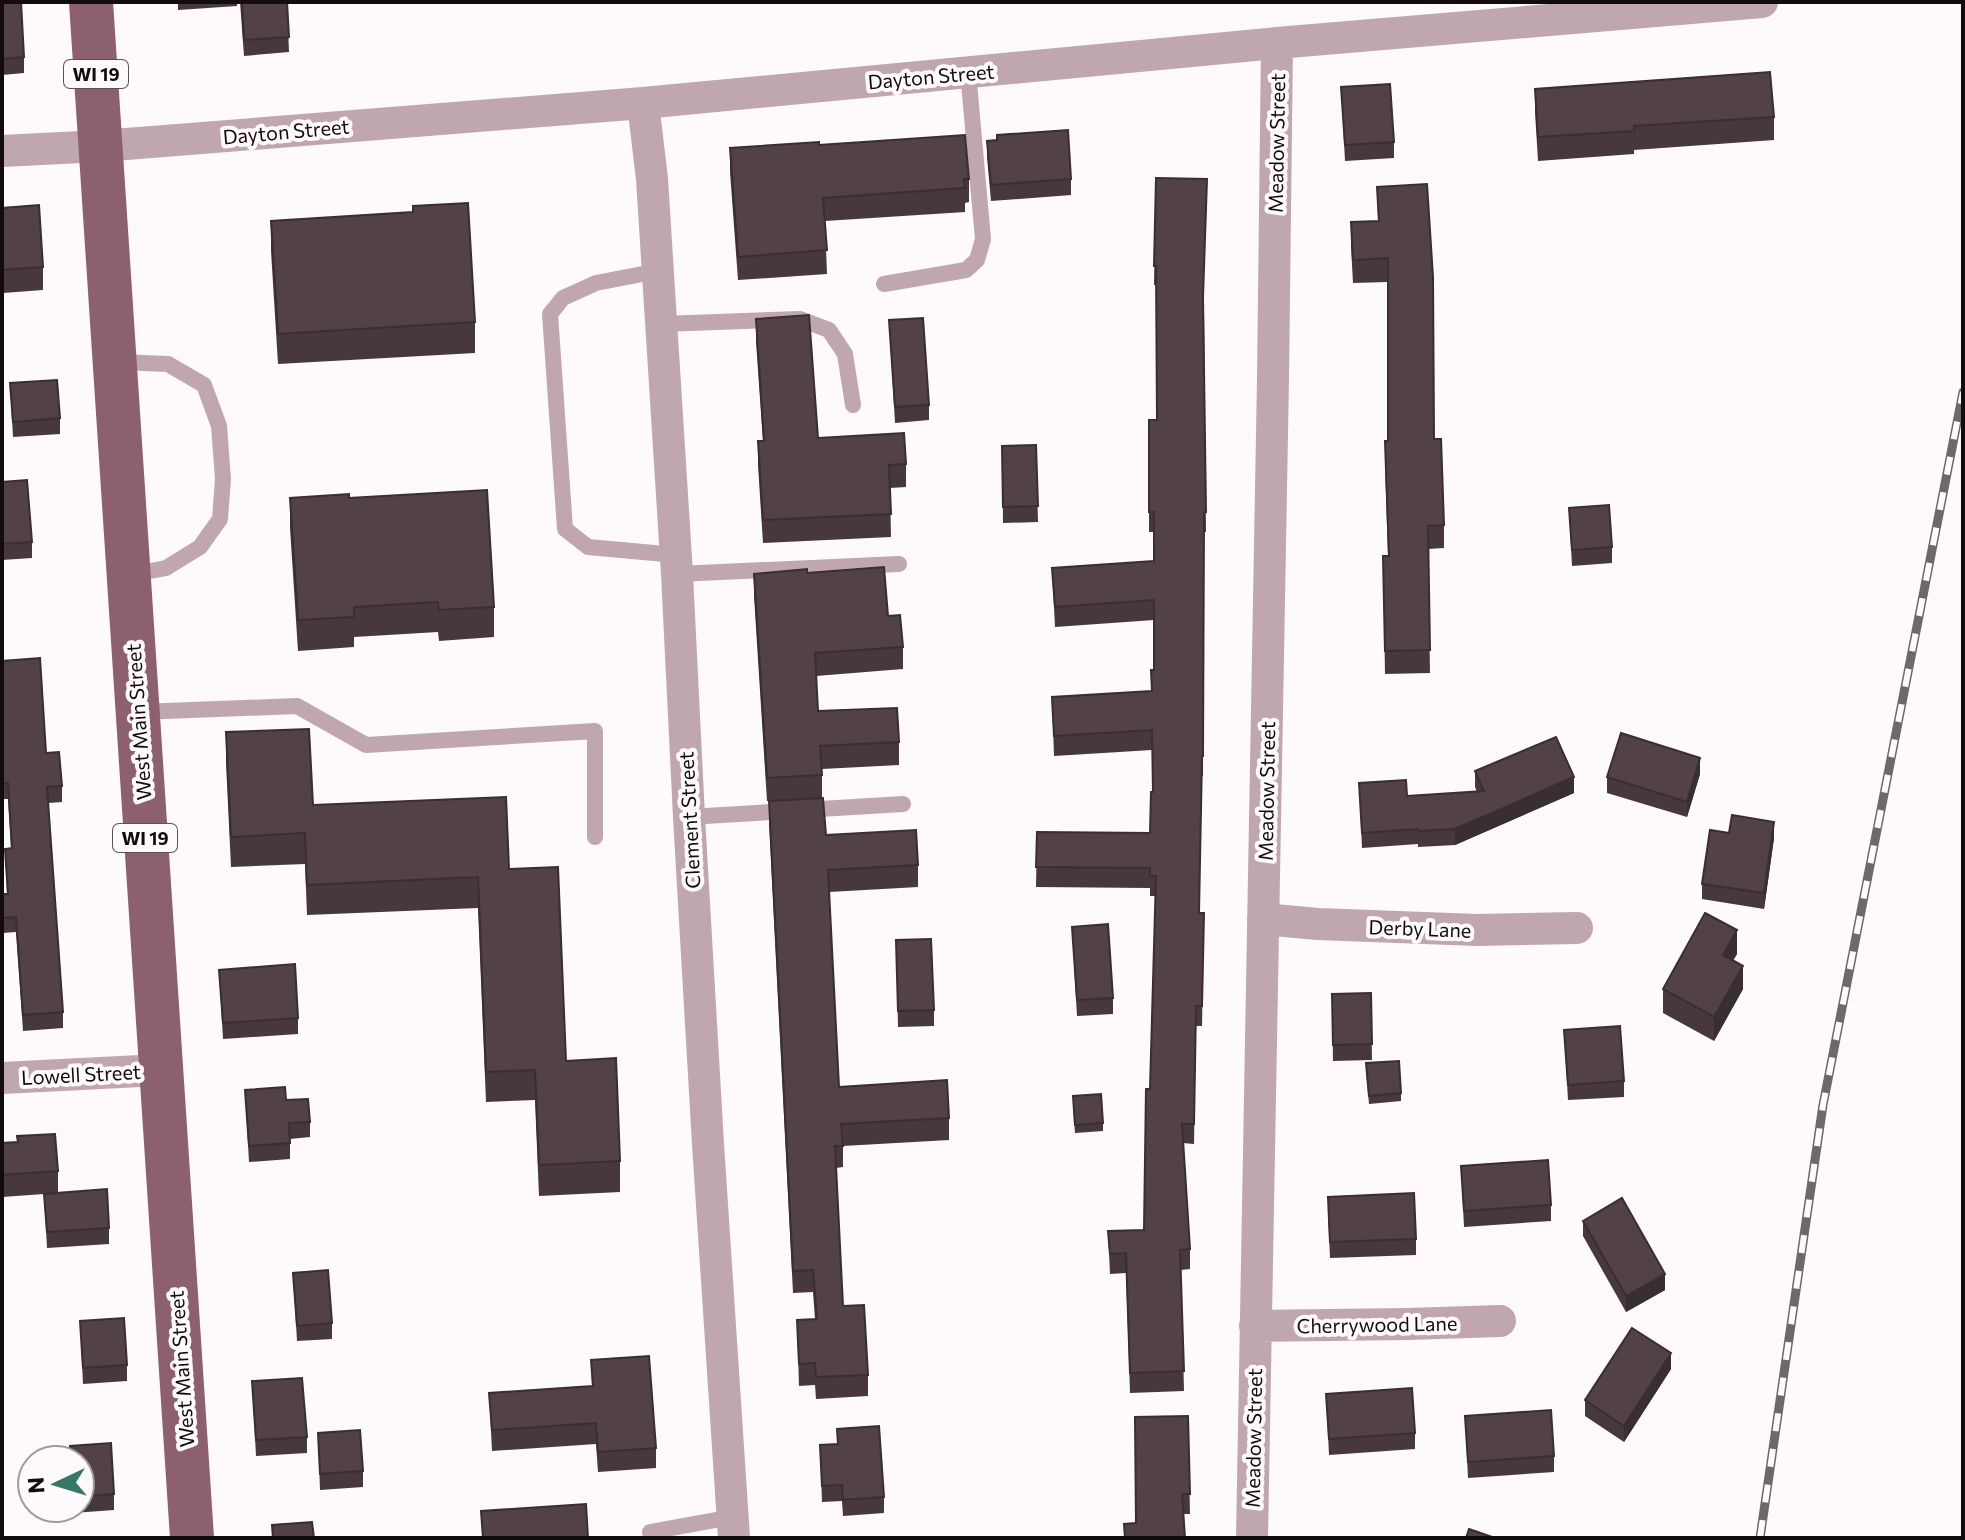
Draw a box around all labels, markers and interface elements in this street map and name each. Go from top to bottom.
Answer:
street label: Dayton Street [867,59,995,93]
road number: WI 19 [64,60,128,88]
street label: Meadow Street [1263,73,1289,213]
street label: Dayton Street [222,114,350,148]
street label: West Main Street [121,643,155,801]
street label: Meadow Street [1253,721,1279,861]
street label: Clement Street [673,751,705,889]
road number: WI 19 [113,824,177,852]
street label: Derby Lane [1368,914,1472,942]
street label: Lowell Street [21,1059,141,1089]
street label: West Main Street [164,1290,198,1448]
street label: Cherrywood Lane [1296,1311,1458,1337]
street label: Meadow Street [1240,1368,1266,1508]
north arrow [16,1444,96,1524]
text: N [22,1476,50,1495]

